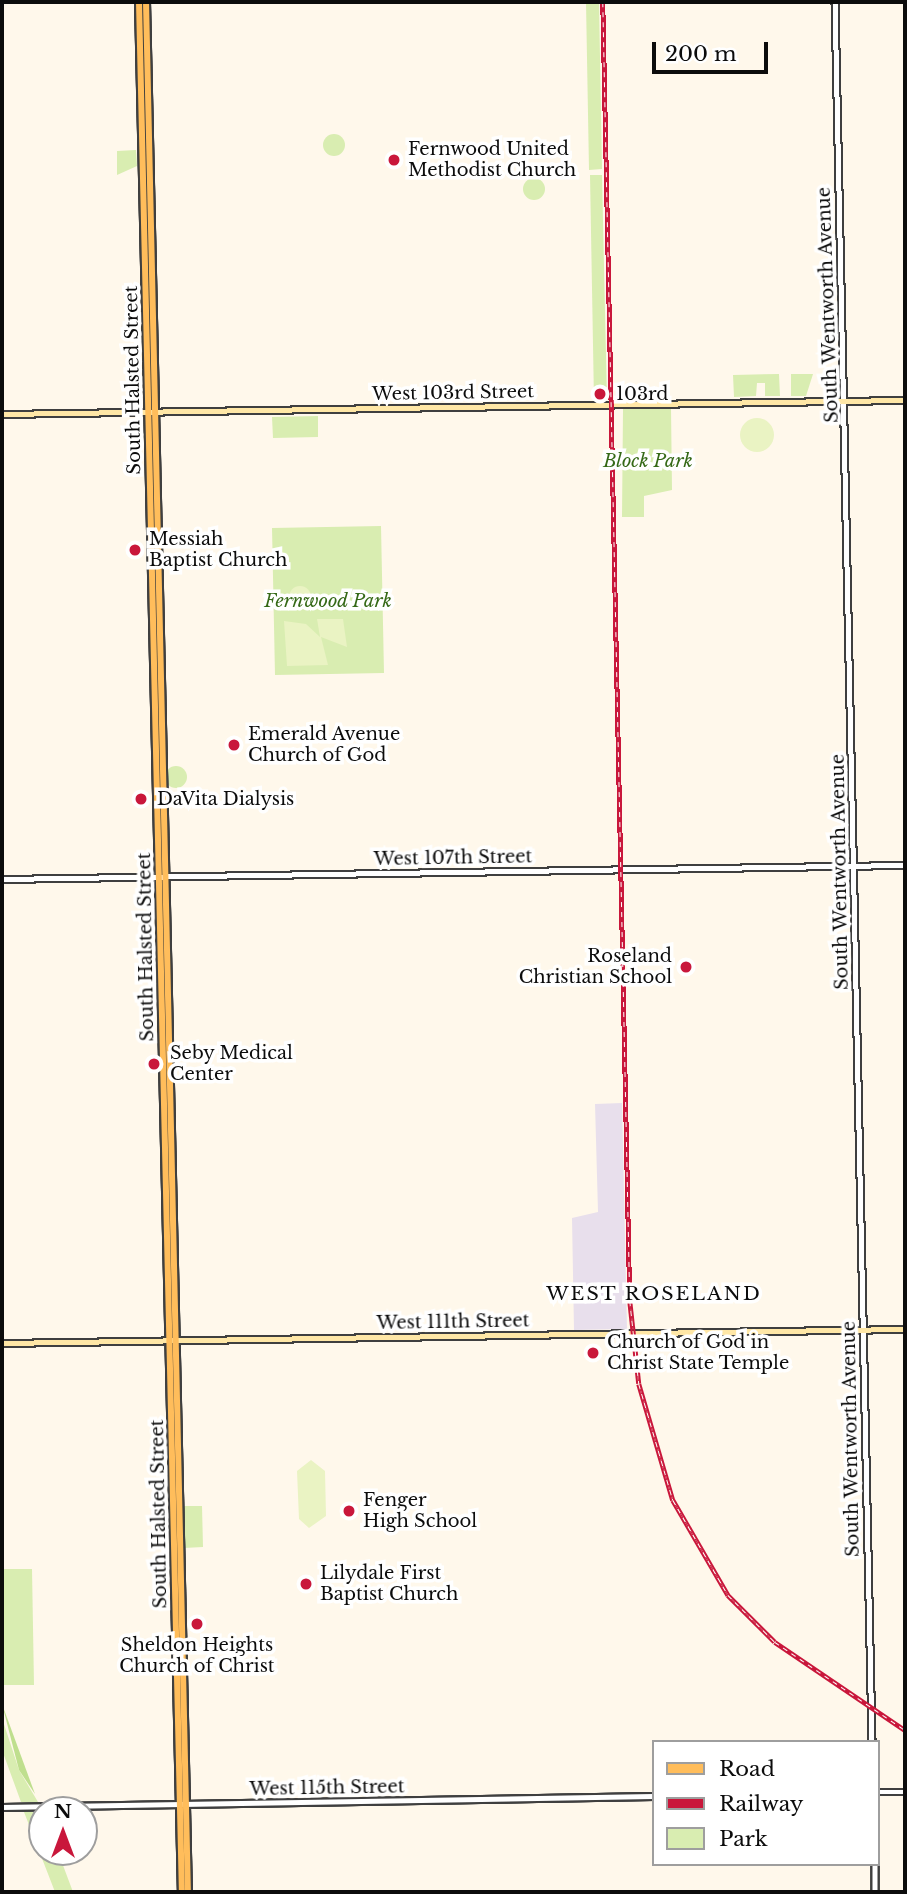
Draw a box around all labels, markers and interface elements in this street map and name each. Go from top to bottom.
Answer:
scale bar [655,28,771,72]
text: 200 m [665,41,736,67]
place label: Fernwood United Methodist Church [408,139,576,182]
marker: Fernwood United Methodist Church [386,152,402,168]
street label: South Wentworth Avenue [813,186,843,424]
street label: South Halsted Street [121,285,145,475]
street label: West 103rd Street [372,381,534,405]
place label: 103rd [616,383,669,405]
marker: 103rd [590,384,610,404]
park label: Block Park [603,450,693,472]
place label: Messiah Baptist Church [149,529,287,572]
marker: Messiah Baptist Church [127,542,143,558]
park label: Fernwood Park [264,590,392,612]
place label: Emerald Avenue Church of God [248,724,401,766]
marker: Emerald Avenue Church of God [226,737,242,753]
street label: South Wentworth Avenue [827,753,853,991]
place label: DaVita Dialysis [157,788,294,810]
marker: DaVita Dialysis [131,789,151,809]
street label: West 107th Street [373,846,533,870]
street label: South Halsted Street [134,852,158,1042]
place label: Roseland Christian School [519,946,672,988]
marker: Roseland Christian School [678,959,694,975]
place label: Seby Medical Center [170,1043,293,1086]
marker: Seby Medical Center [144,1054,164,1074]
district label: WEST ROSELAND [548,1283,760,1305]
street label: West 111th Street [376,1310,530,1334]
street label: South Wentworth Avenue [838,1320,864,1558]
place label: Church of God in Christ State Temple [607,1332,790,1374]
marker: Church of God in Christ State Temple [585,1345,601,1361]
street label: South Halsted Street [147,1419,171,1609]
place label: Fenger High School [363,1490,477,1532]
marker: Fenger High School [341,1503,357,1519]
place label: Lilydale First Baptist Church [320,1563,458,1606]
marker: Lilydale First Baptist Church [298,1576,314,1592]
marker: Sheldon Heights Church of Christ [189,1616,205,1632]
place label: Sheldon Heights Church of Christ [119,1635,275,1678]
legend [652,1740,879,1866]
text: Road [719,1756,775,1782]
street label: West 115th Street [249,1776,405,1800]
text: Railway [719,1791,803,1817]
north arrow [28,1796,98,1866]
text: N [54,1800,72,1823]
text: Park [719,1826,768,1852]

